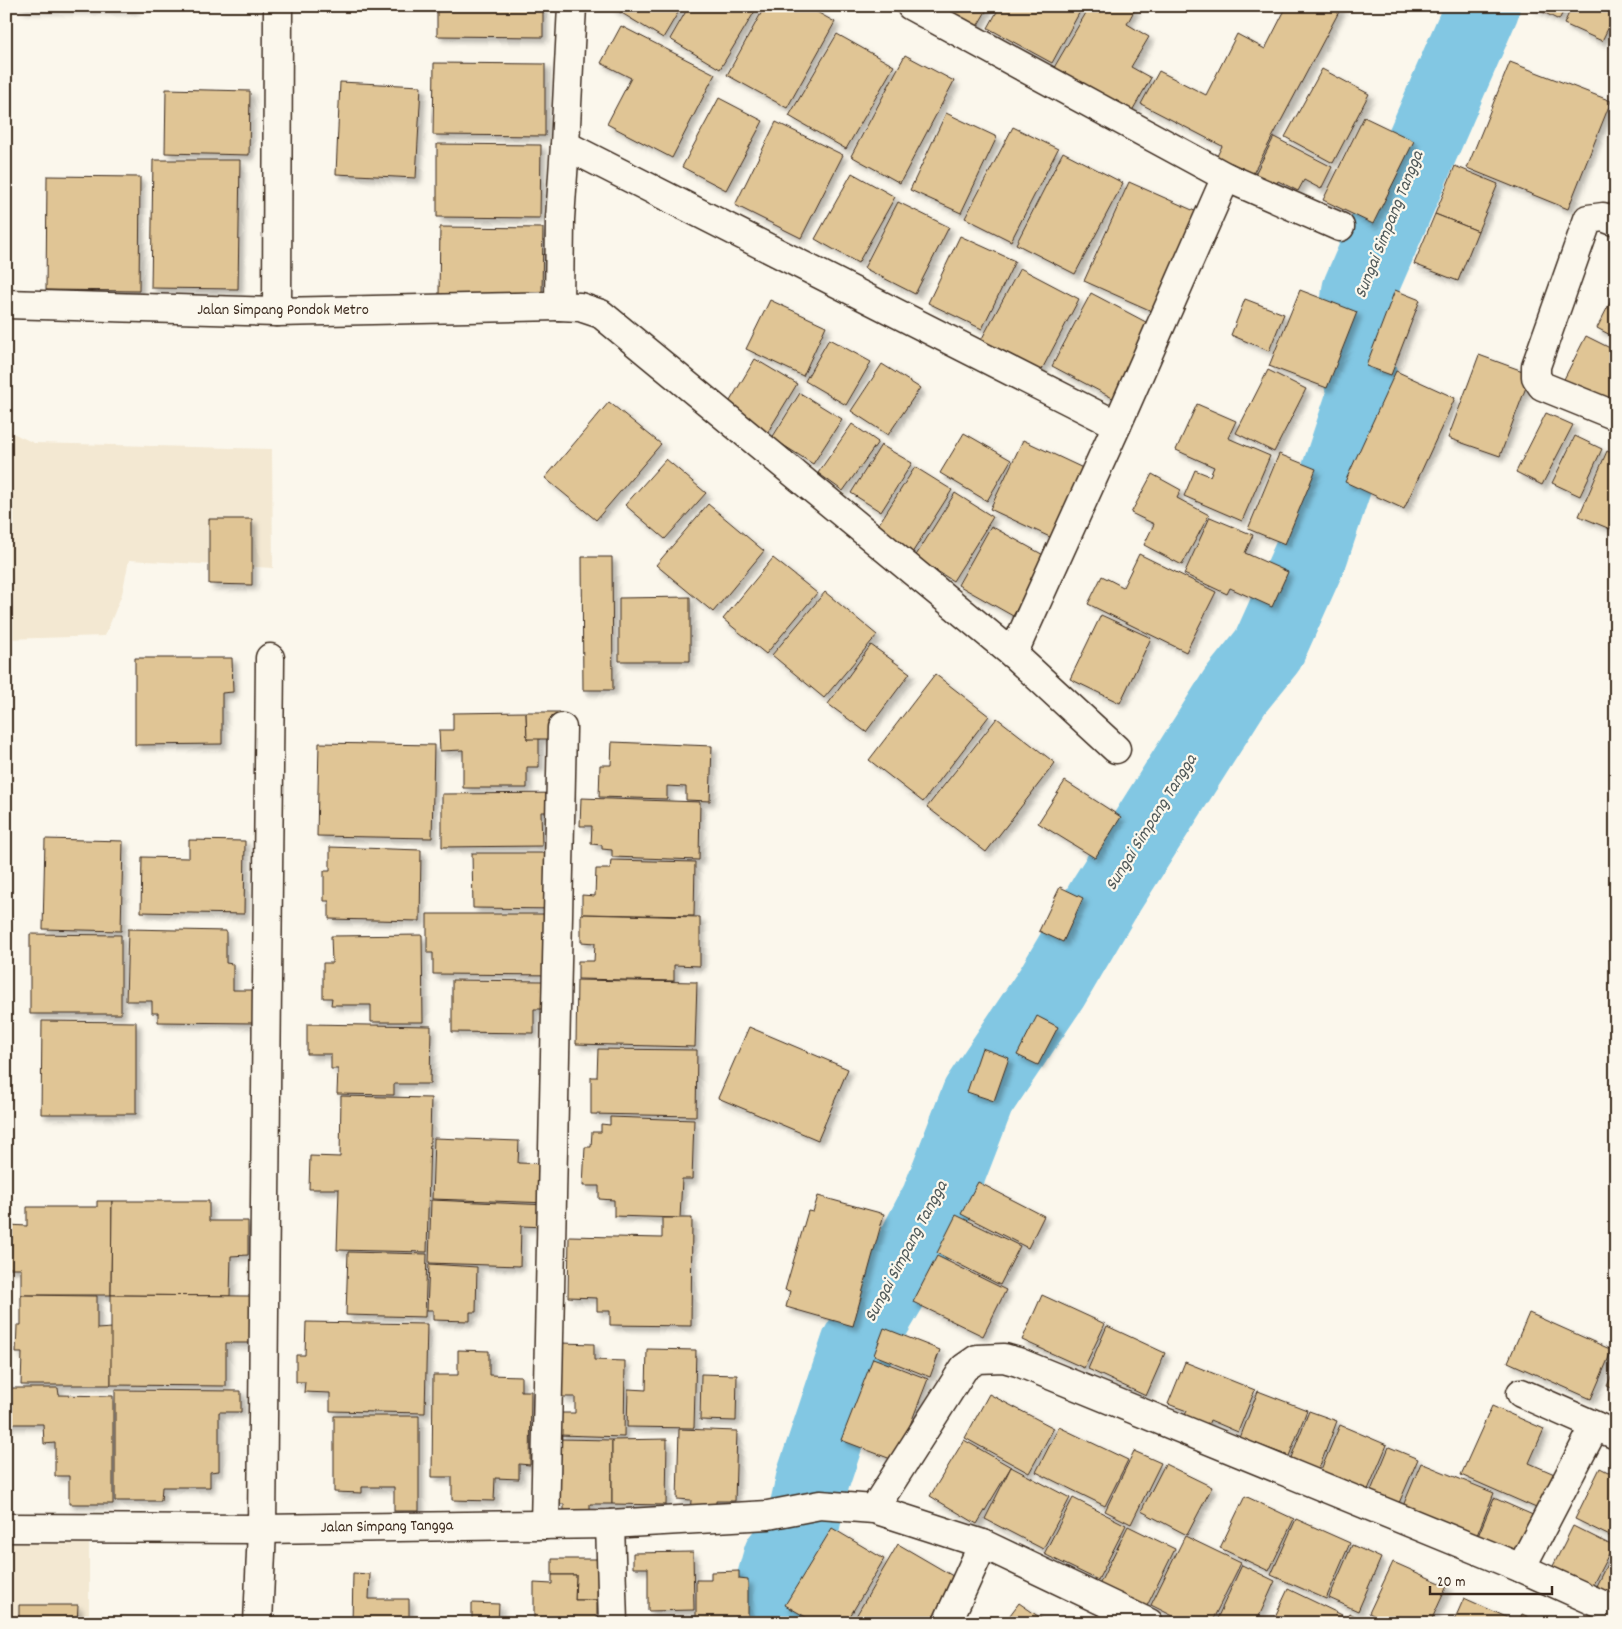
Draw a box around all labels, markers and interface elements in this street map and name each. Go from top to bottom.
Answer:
water label: Sungai Simpang Tangga [1349,146,1431,302]
street label: Jalan Simpang Pondok Metro [197,299,369,322]
water label: Sungai Simpang Tangga [1100,749,1205,896]
water label: Sungai Simpang Tangga [859,1176,956,1327]
street label: Jalan Simpang Tangga [321,1514,454,1540]
scale bar [1430,1564,1552,1596]
text: 20 m [1437,1572,1465,1594]

